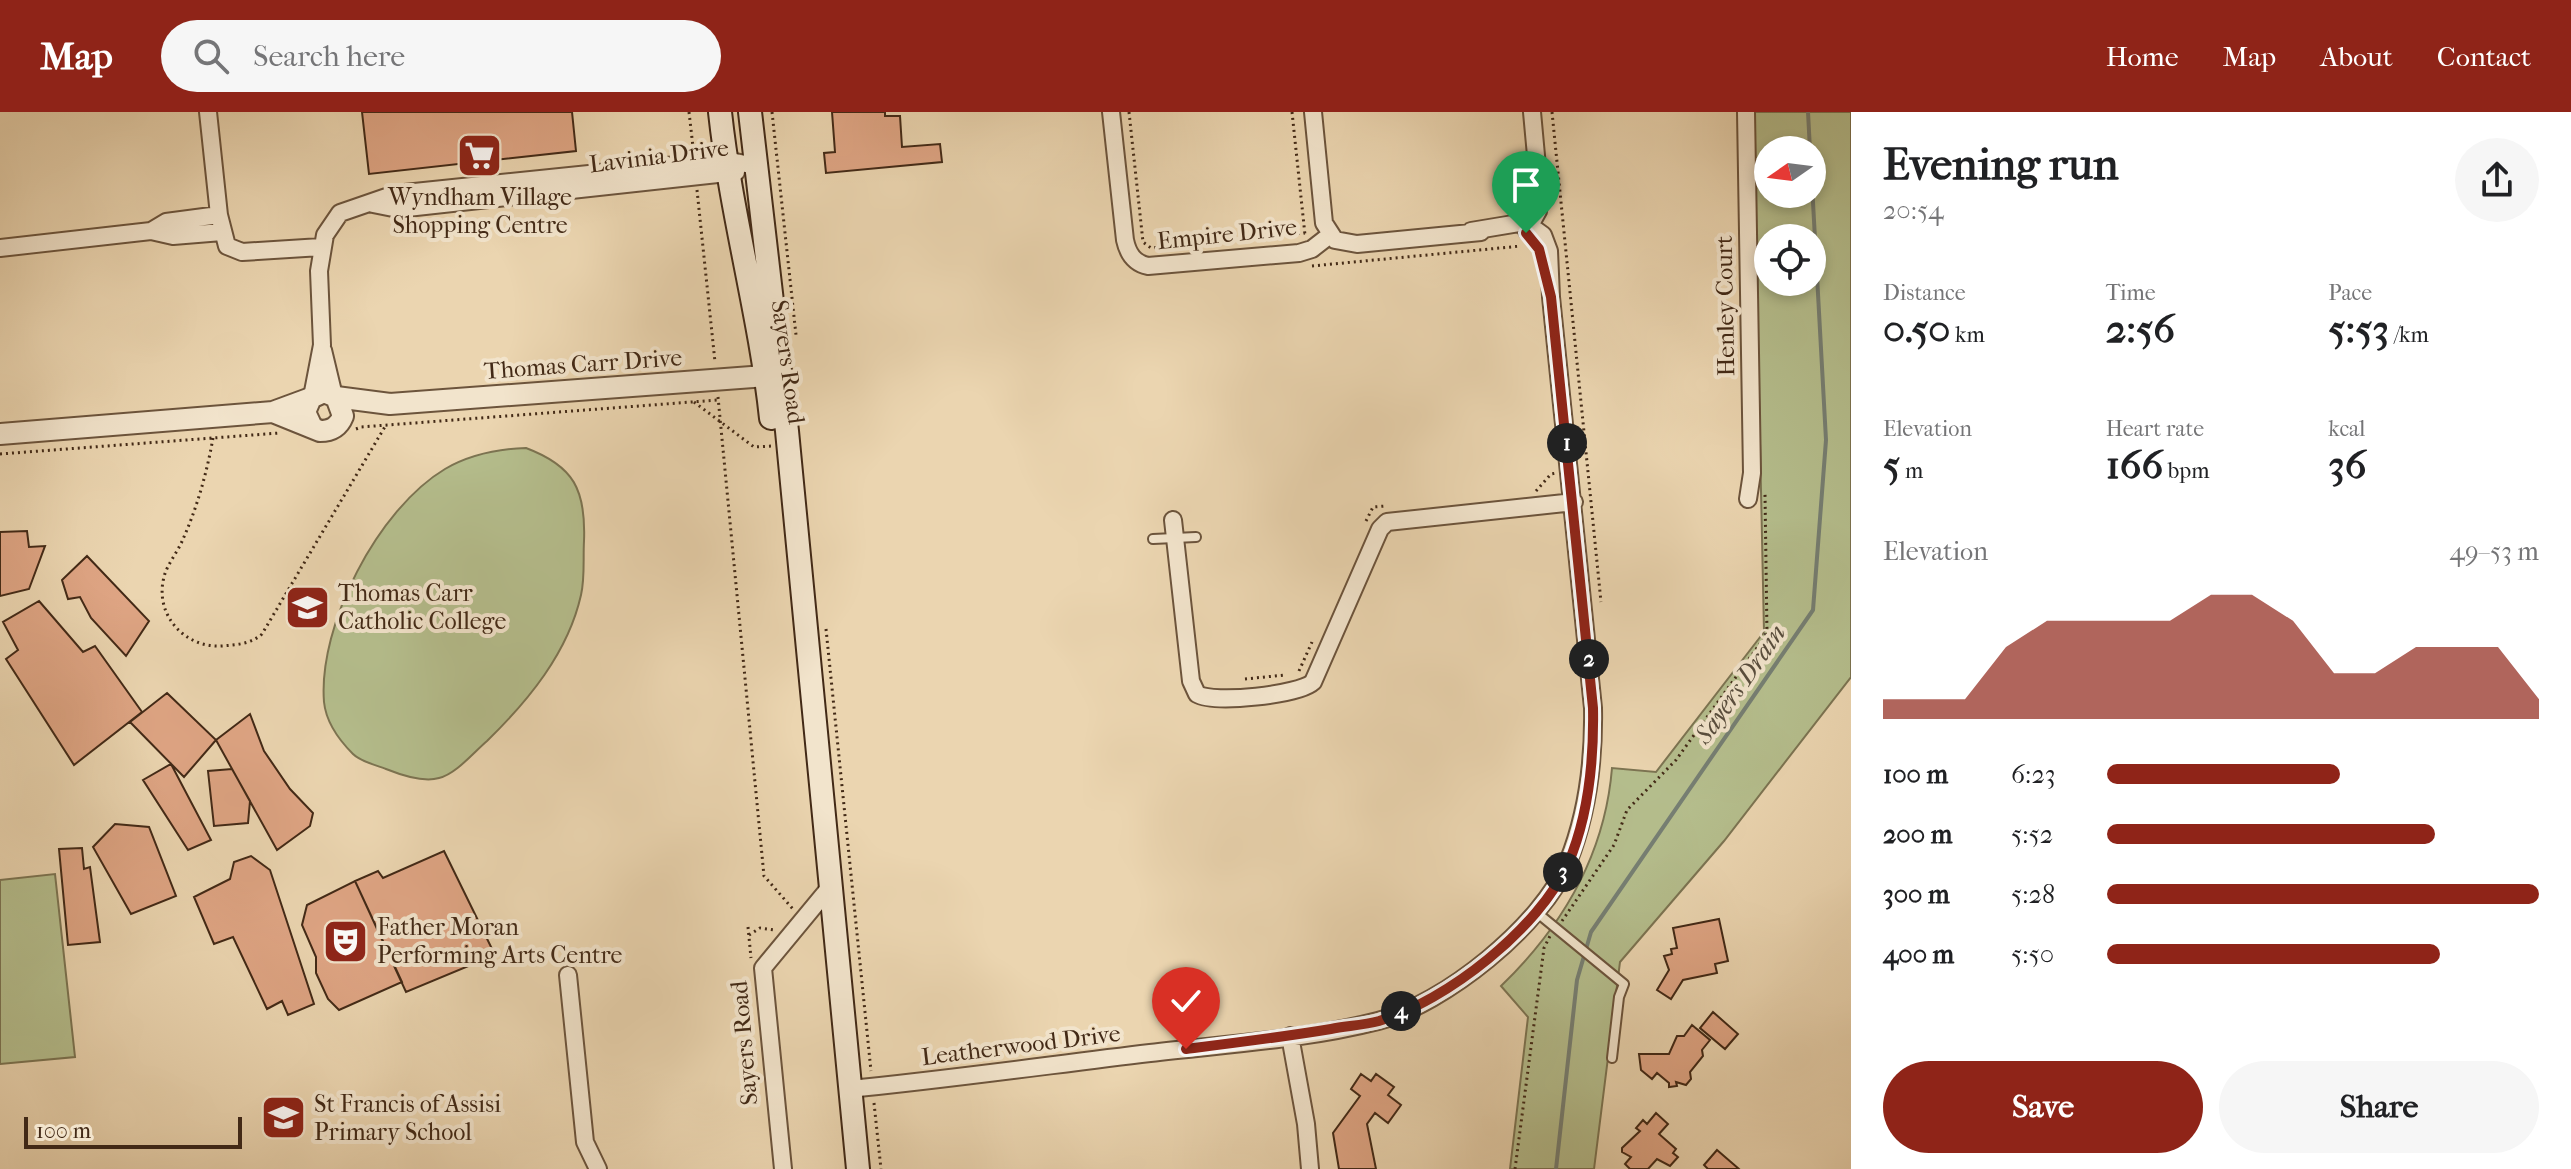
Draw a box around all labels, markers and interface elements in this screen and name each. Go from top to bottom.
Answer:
search box [161,20,721,92]
text: Map [40,34,113,79]
icon: search [189,34,233,78]
text: Search here [253,39,405,74]
text: Home [2106,40,2179,73]
text: Map [2223,40,2276,73]
text: About [2320,40,2393,73]
text: Contact [2437,40,2531,73]
supermarket icon: Wyndham Village Shopping Centre [456,131,504,179]
street label: Lavinia Drive [588,134,730,178]
north arrow [1754,136,1826,208]
map controls [1754,136,1826,296]
button: share [2455,138,2539,222]
text: Evening run [1883,139,2118,190]
pin [1492,151,1560,233]
icon: arrive [1504,163,1548,207]
place label: Wyndham Village Shopping Centre [387,183,572,239]
text: 20:54 [1883,195,1944,226]
street label: Empire Drive [1156,213,1298,255]
button: locate [1754,224,1826,296]
street label: Henley Court [1710,235,1740,377]
text: Distance [1883,280,1966,306]
text: Time [2106,280,2156,306]
text: Pace [2328,280,2372,306]
street label: Sayers Road [765,298,811,427]
text: 0.50 [1883,306,1950,352]
text: 2:56 [2106,306,2175,352]
text: 5:53 [2328,306,2389,352]
text: km [1950,322,1985,348]
text: /km [2389,322,2429,348]
street label: Thomas Carr Drive [483,343,683,385]
text: Elevation [1883,416,1972,442]
text: Heart rate [2106,416,2204,442]
text: kcal [2328,416,2365,442]
pin: 1 [1547,423,1587,463]
text: 1 [1563,430,1571,456]
text: 5 [1883,442,1900,488]
text: 166 [2106,442,2163,488]
text: 36 [2328,442,2366,488]
text: m [1900,458,1923,484]
text: bpm [2163,458,2209,484]
text: Elevation [1883,536,1988,567]
text: 49–53 m [2450,536,2539,567]
place label: Thomas Carr Catholic College [338,579,506,635]
school or university icon: Thomas Carr Catholic College [283,583,331,631]
water label: Sayers Drain [1687,618,1792,750]
pin: 2 [1569,639,1609,679]
text: 2 [1583,646,1595,672]
text: 100 m [1883,759,1948,790]
text: 6:23 [2011,759,2055,790]
text: 200 m [1883,819,1952,850]
text: 5:52 [2011,819,2053,850]
pin: 3 [1543,852,1583,892]
text: 3 [1558,859,1568,885]
text: 300 m [1883,879,1950,910]
text: 5:28 [2011,879,2055,910]
place label: Father Moran Performing Arts Centre [377,913,623,969]
theatre icon: Father Moran Performing Arts Centre [322,917,370,965]
text: 400 m [1883,939,1954,970]
text: 5:50 [2011,939,2054,970]
pin [1152,967,1220,1049]
street label: Sayers Road [725,979,763,1106]
icon: check [1164,979,1208,1023]
pin: 4 [1381,991,1421,1031]
text: 4 [1395,998,1408,1024]
street label: Leatherwood Drive [920,1019,1122,1071]
button: Save [1883,1061,2203,1153]
button: Share [2219,1061,2539,1153]
place label: St Francis of Assisi Primary School [314,1090,501,1146]
school or university icon: St Francis of Assisi Primary School [259,1094,307,1142]
scale bar [24,1113,242,1149]
text: 100 m [36,1118,91,1144]

